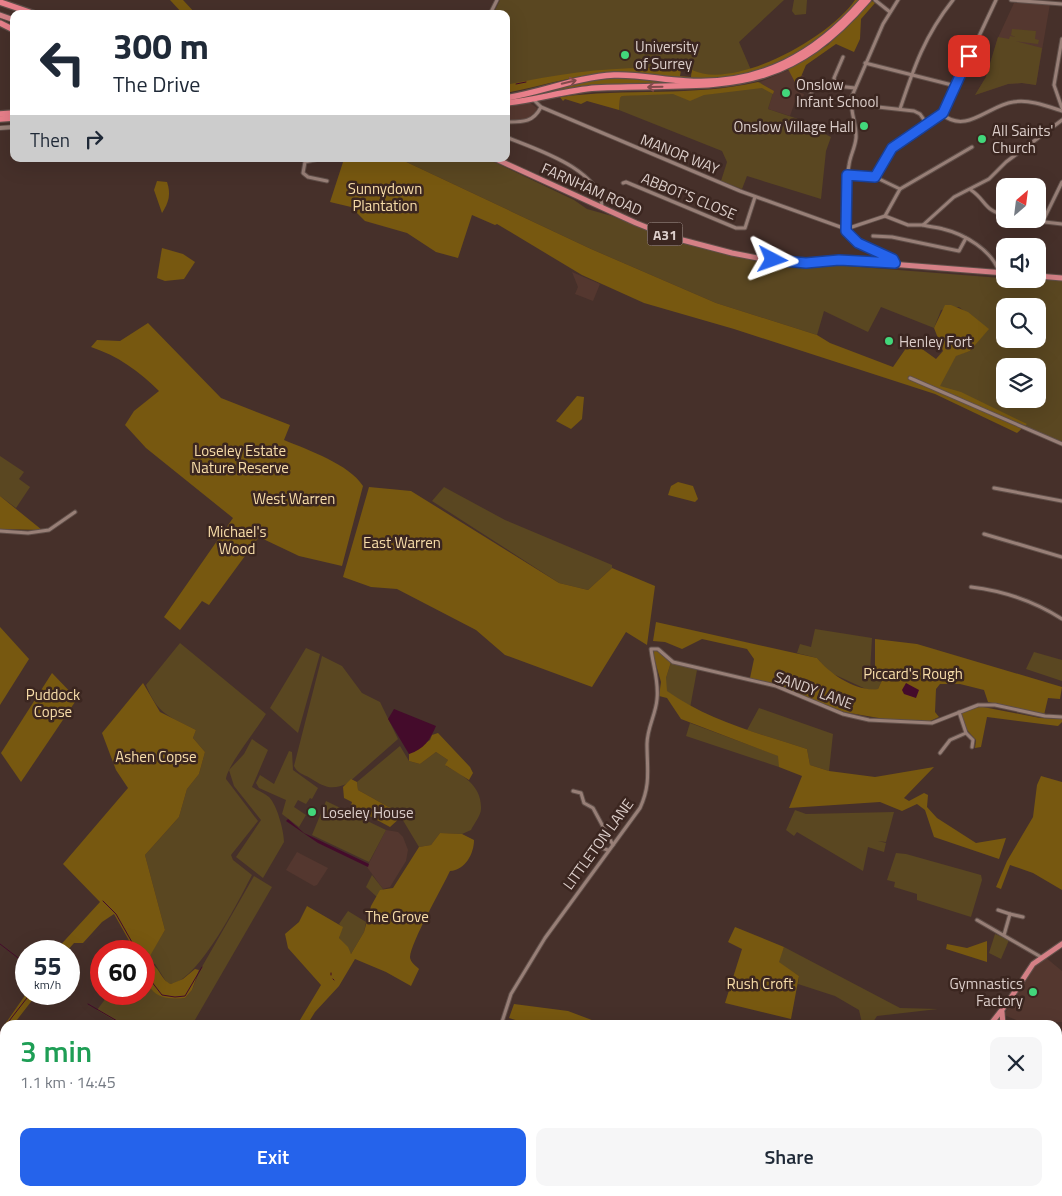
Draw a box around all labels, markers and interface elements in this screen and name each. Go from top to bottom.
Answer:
text: 300 m [113,19,209,73]
icon: left [30,30,95,95]
place label: University of Surrey [635,35,699,75]
pin [948,35,990,77]
icon: arrive [955,42,983,70]
marker: University of Surrey [619,49,631,61]
text: The Drive [113,67,200,101]
place label: Onslow Infant School [796,73,879,113]
one-way arrow [561,77,577,86]
one-way arrow [647,82,664,92]
marker: Onslow Infant School [780,87,792,99]
place label: Onslow Village Hall [733,115,854,138]
place label: All Saints' Church [992,119,1053,159]
marker: Onslow Village Hall [858,120,870,132]
text: Then [30,125,70,154]
icon: right [80,125,108,153]
street label: MANOR WAY [637,128,723,180]
marker: All Saints' Church [976,133,988,145]
street label: FARNHAM ROAD [538,156,646,222]
street label: ABBOT'S CLOSE [638,166,740,226]
park label: Sunnydown Plantation [348,177,422,217]
north arrow [996,178,1046,228]
map controls [996,178,1046,408]
road number: A31 [648,222,682,245]
position arrow [746,233,798,285]
button: sound [996,238,1046,288]
button: search [996,298,1046,348]
place label: Henley Fort [899,330,973,353]
marker: Henley Fort [883,335,895,347]
button: layers [996,358,1046,408]
park label: Loseley Estate Nature Reserve [191,439,289,479]
park label: West Warren [253,487,335,510]
park label: Michael's Wood [207,520,267,560]
park label: East Warren [363,531,441,554]
park label: Piccard's Rough [863,662,963,685]
street label: SANDY LANE [771,665,857,715]
park label: Puddock Copse [26,683,80,723]
park label: Ashen Copse [115,745,197,768]
street label: LITTLETON LANE [557,794,639,894]
place label: Loseley House [322,801,414,824]
marker: Loseley House [306,806,318,818]
park label: The Grove [365,905,429,928]
speed limit sign: 60 [90,940,155,1005]
text: 55 [33,947,62,985]
park label: Rush Croft [727,972,794,995]
place label: Gymnastics Factory [949,972,1023,1012]
text: km/h [34,975,61,994]
marker: Gymnastics Factory [1027,986,1039,998]
text: 3 min [20,1028,92,1074]
button: close [990,1037,1042,1089]
text: 1.1 km · 14:45 [20,1070,116,1094]
button: Exit [20,1128,526,1186]
button: Share [536,1128,1042,1186]

